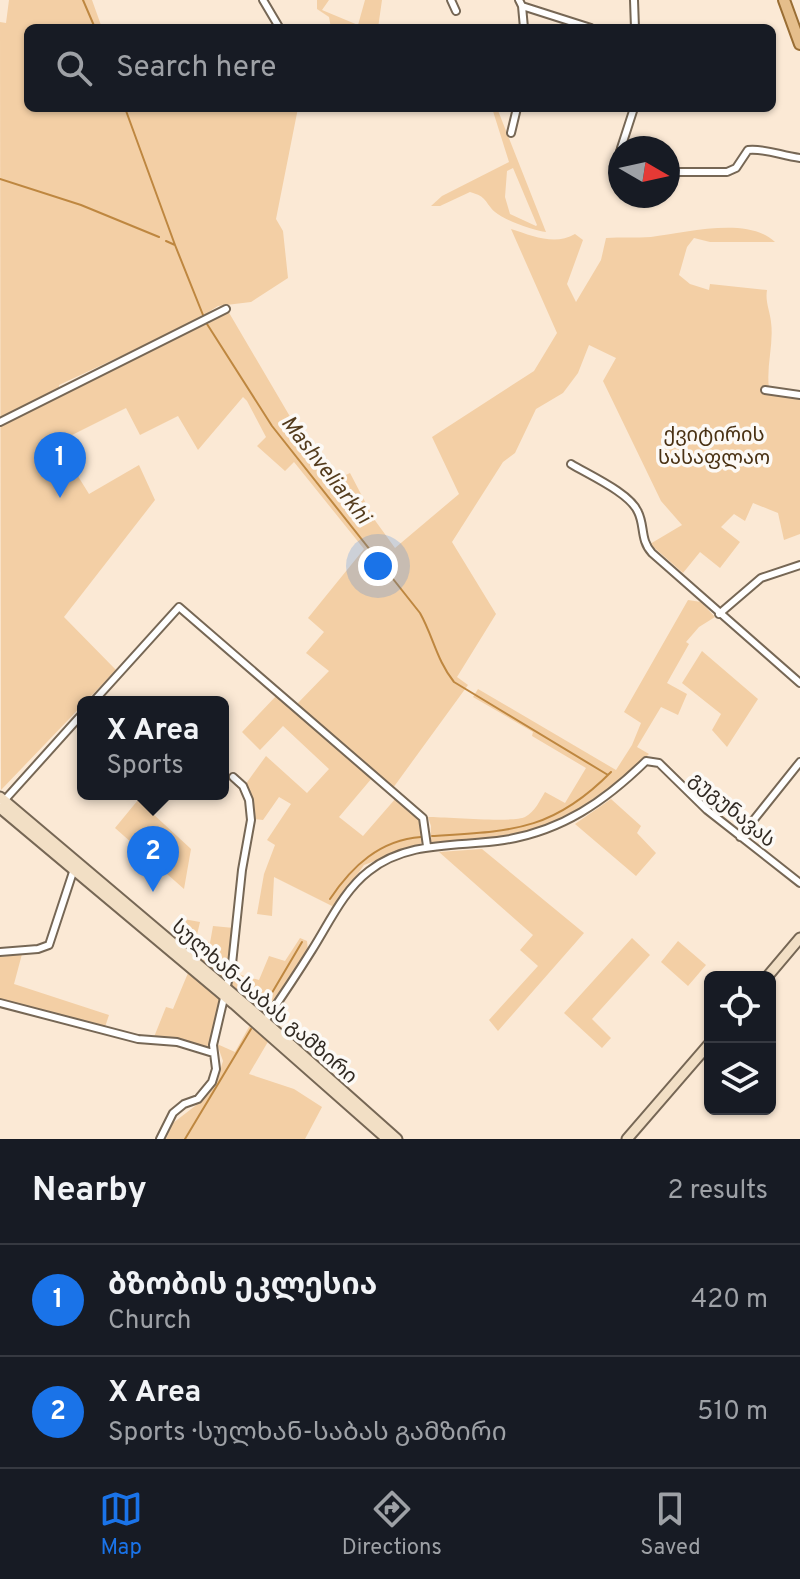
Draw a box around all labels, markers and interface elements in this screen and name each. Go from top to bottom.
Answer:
search box [24,24,776,112]
icon: search [52,46,96,90]
text: Search here [116,50,276,87]
north arrow [608,136,680,208]
water label: Mashveliarkhi [274,411,377,531]
park label: ქვიტირის სასაფლაო [658,423,770,472]
pin: 1 [34,432,86,498]
your location [358,546,398,586]
popup [77,696,229,800]
text: X Area [106,713,200,750]
text: Sports [106,750,184,783]
street label: გუგუნავას [683,767,780,854]
pin: 2 [127,826,179,892]
street label: სულხან-საბას გამზირი [165,915,362,1090]
map controls [704,971,776,1115]
button: locate [704,971,776,1043]
button: layers [704,1043,776,1115]
text: Nearby [32,1170,147,1213]
text: 2 results [668,1175,768,1208]
text: ბზობის ეკლესია [108,1268,377,1305]
text: 1 [53,1284,63,1317]
text: 420 m [691,1284,768,1317]
text: Church [108,1305,191,1338]
text: X Area [108,1375,201,1412]
text: 2 [50,1396,66,1429]
text: 510 m [697,1396,768,1429]
text: Sports · სულხან-საბას გამზირი [108,1417,507,1450]
tab: Map [99,1487,143,1562]
tab: Directions [342,1487,442,1562]
tab: Saved [640,1487,701,1562]

